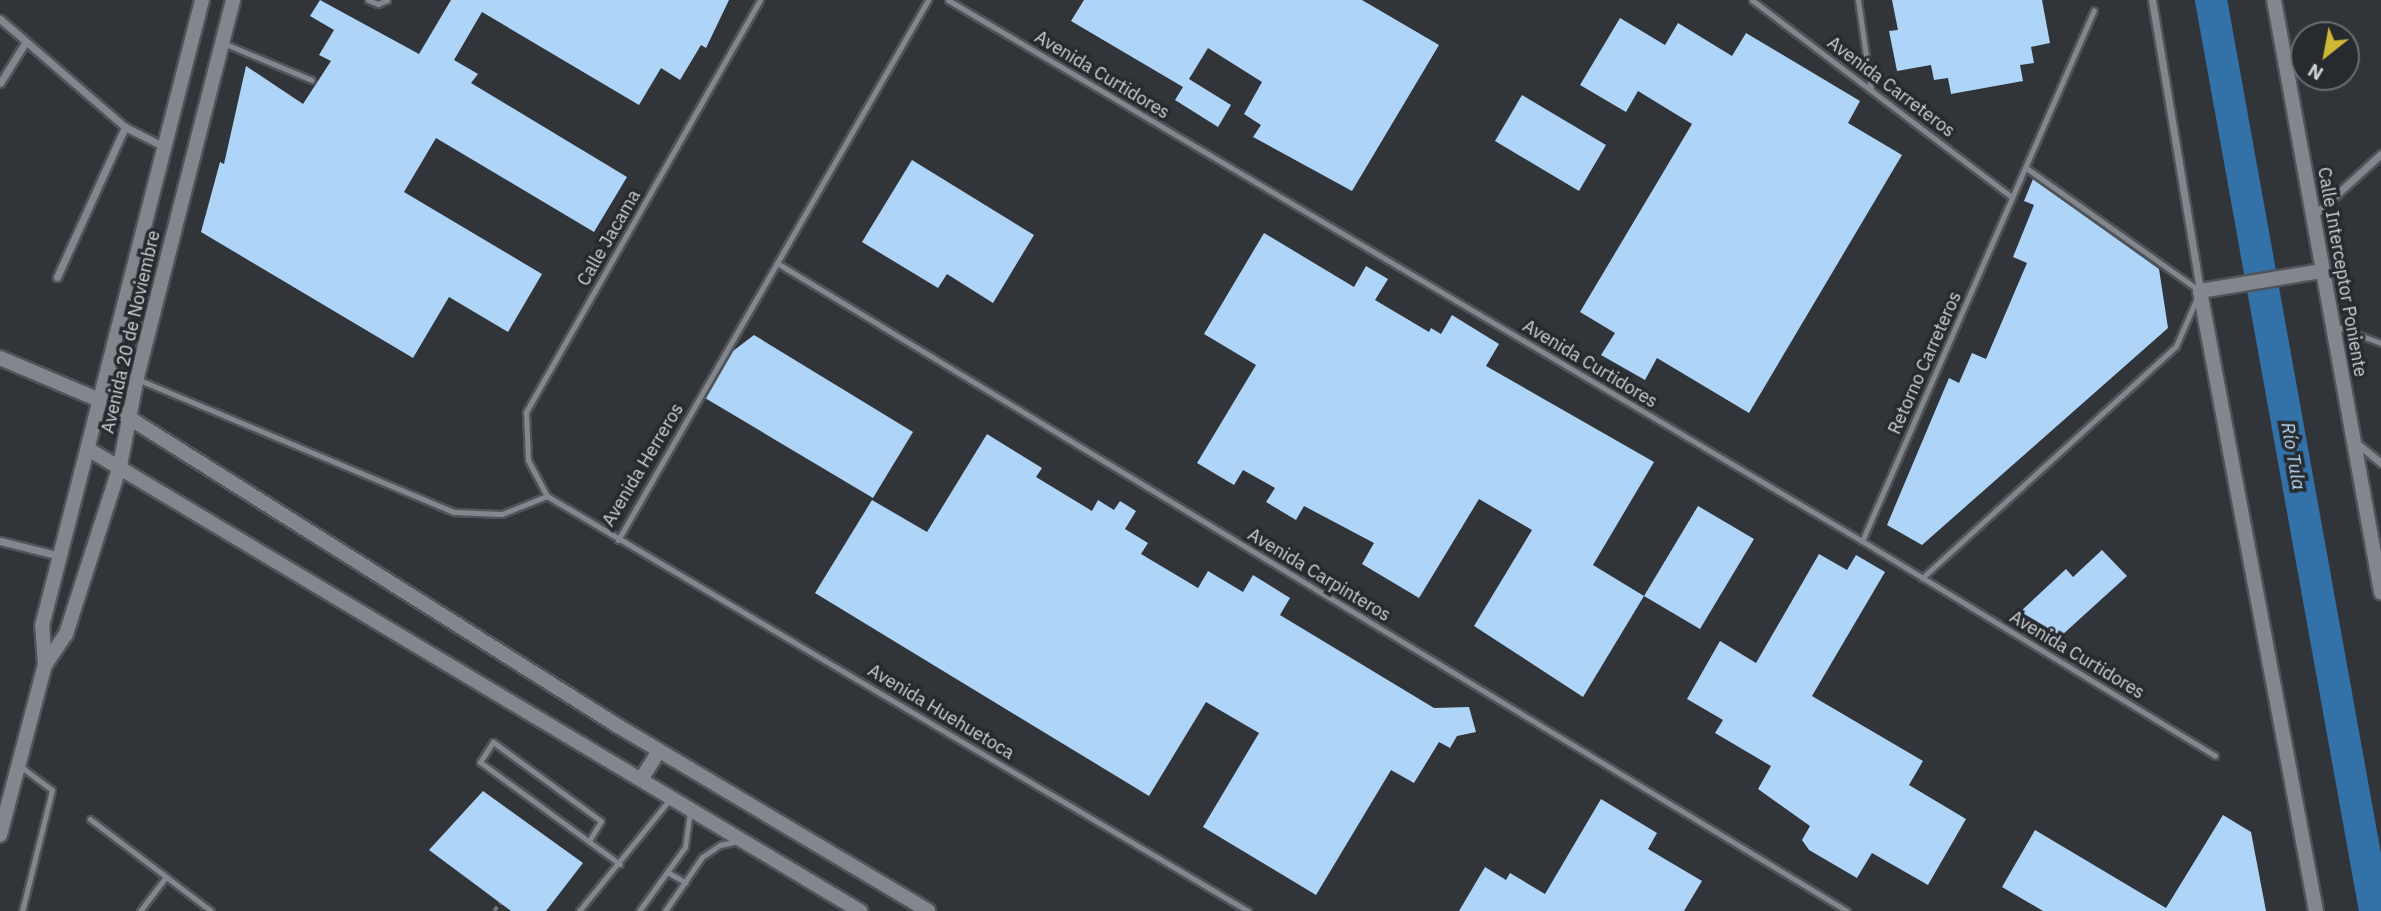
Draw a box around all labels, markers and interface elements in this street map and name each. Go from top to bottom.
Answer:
north arrow [2290,21,2360,91]
street label: Avenida Curtidores [1031,26,1173,124]
street label: Avenida Carreteros [1823,32,1959,142]
text: N [2303,58,2327,86]
street label: Calle Interceptor Poniente [2313,165,2371,379]
street label: Calle Jacama [573,186,645,290]
street label: Avenida 20 de Noviembre [97,228,165,436]
street label: Retorno Carreteros [1884,288,1966,438]
street label: Avenida Curtidores [1519,315,1661,413]
street label: Avenida Herreros [598,400,688,530]
water label: Río Tula [2276,420,2310,492]
street label: Avenida Carpinteros [1244,524,1394,626]
street label: Avenida Curtidores [2006,606,2148,704]
street label: Avenida Huehuetoca [864,660,1018,764]

